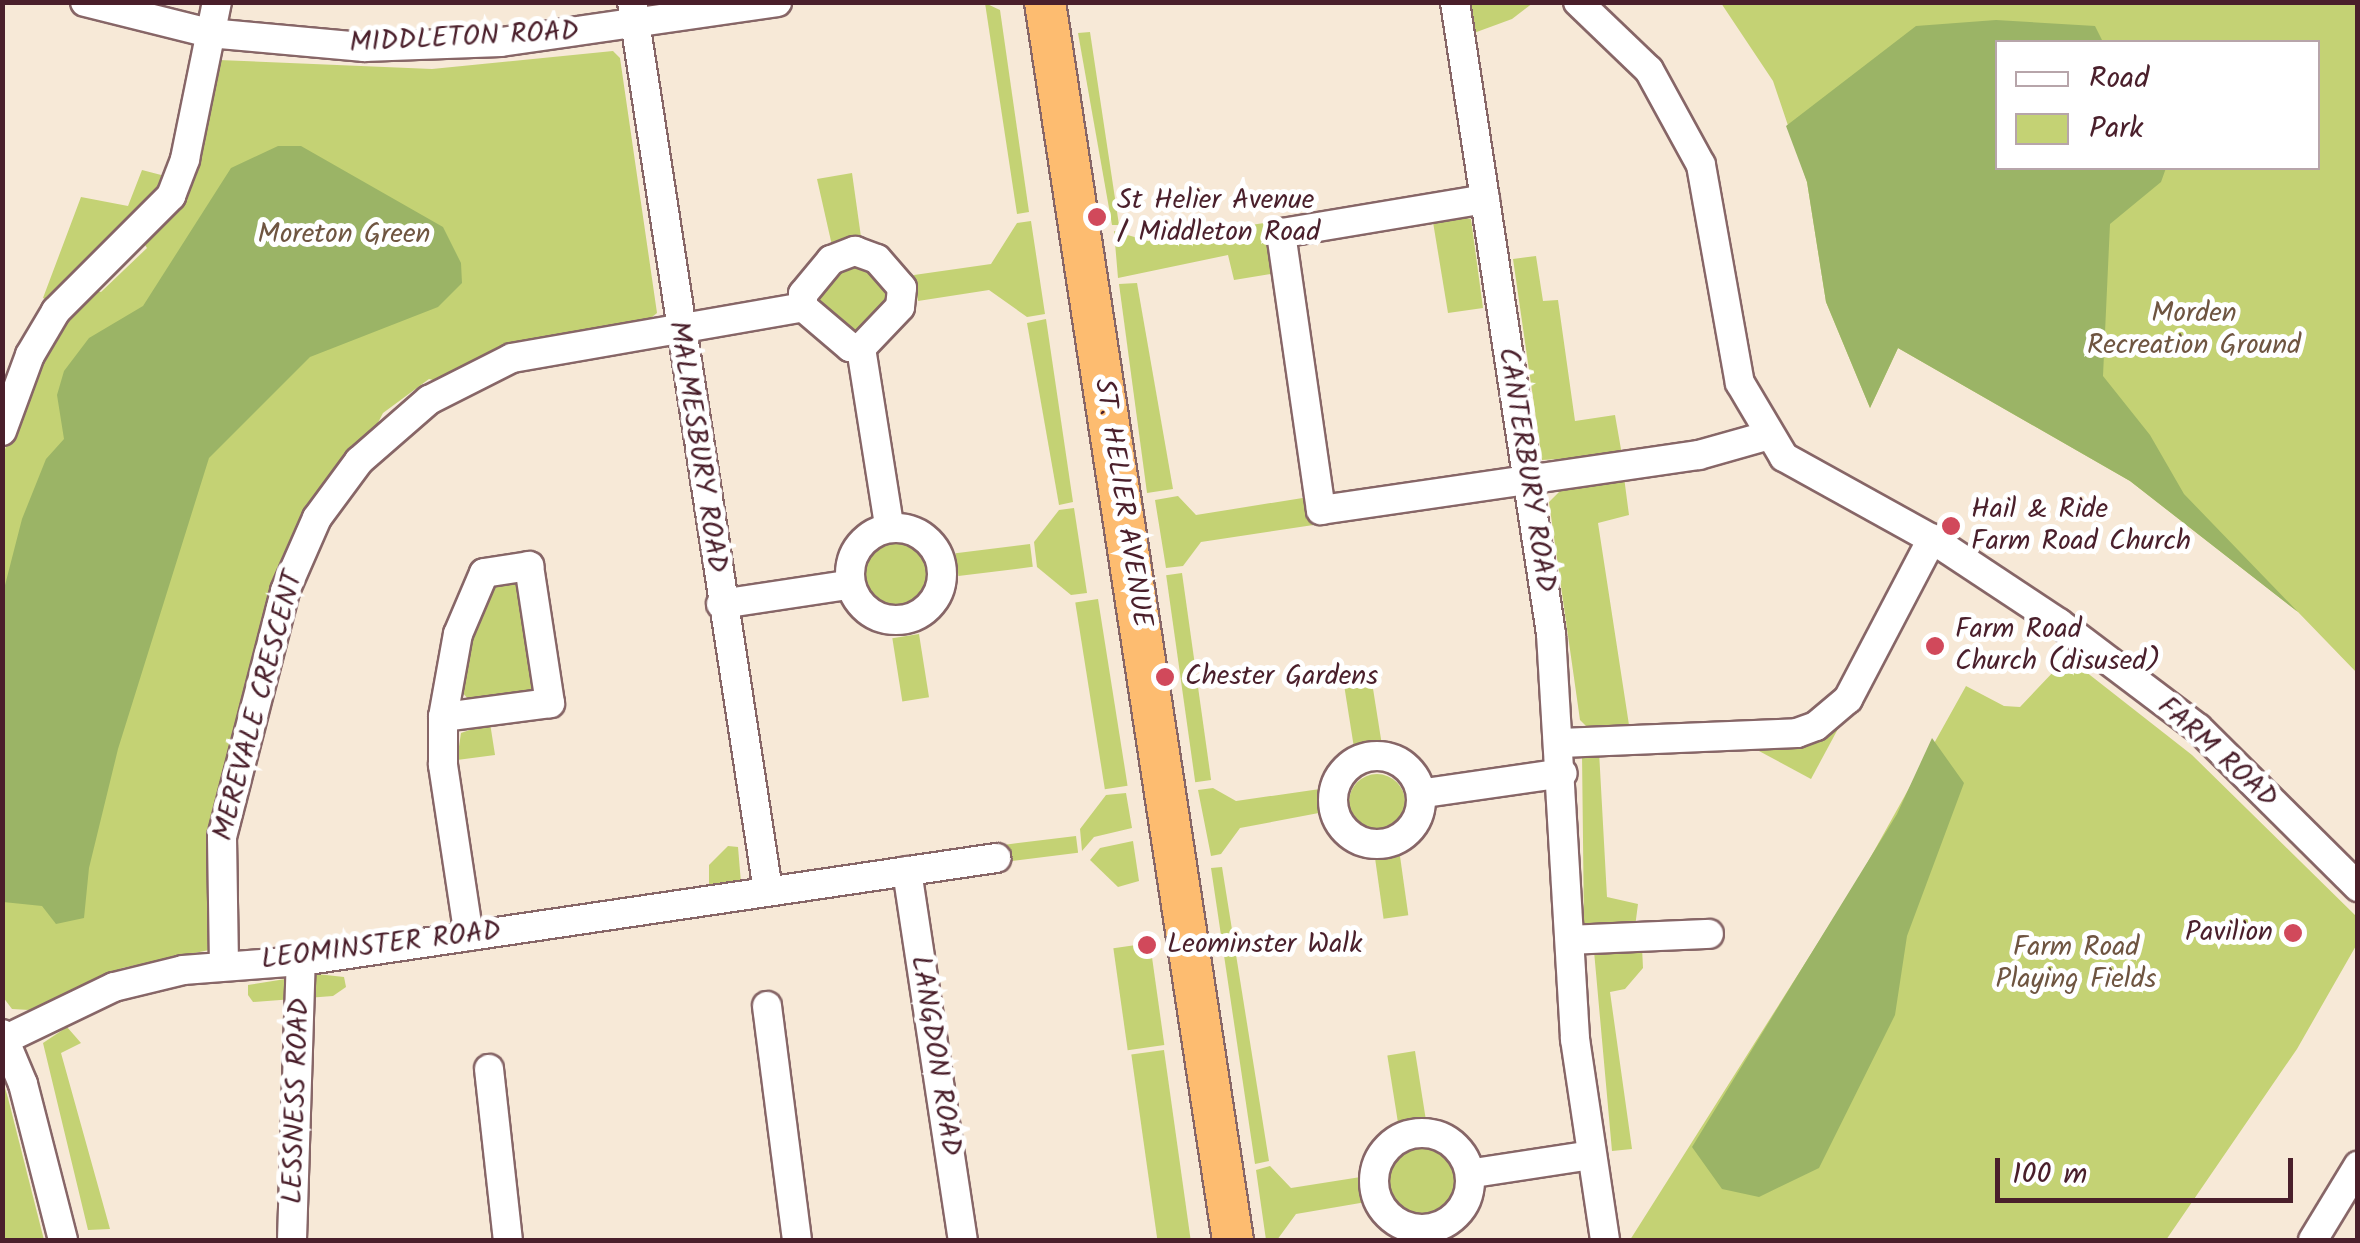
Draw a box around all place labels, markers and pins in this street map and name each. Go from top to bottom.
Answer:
place label: St Helier Avenue / Middleton Road [1117,184,1320,250]
marker: St Helier Avenue / Middleton Road [1086,206,1108,228]
place label: Hail & Ride Farm Road Church [1971,493,2191,559]
marker: Hail & Ride Farm Road Church [1940,515,1962,537]
place label: Farm Road Church (disused) [1955,613,2160,679]
marker: Farm Road Church (disused) [1924,635,1946,657]
place label: Chester Gardens [1185,660,1378,694]
marker: Chester Gardens [1154,666,1176,688]
place label: Pavilion [2185,916,2273,950]
marker: Pavilion [2282,922,2304,944]
place label: Leominster Walk [1167,928,1362,962]
marker: Leominster Walk [1136,934,1158,956]

